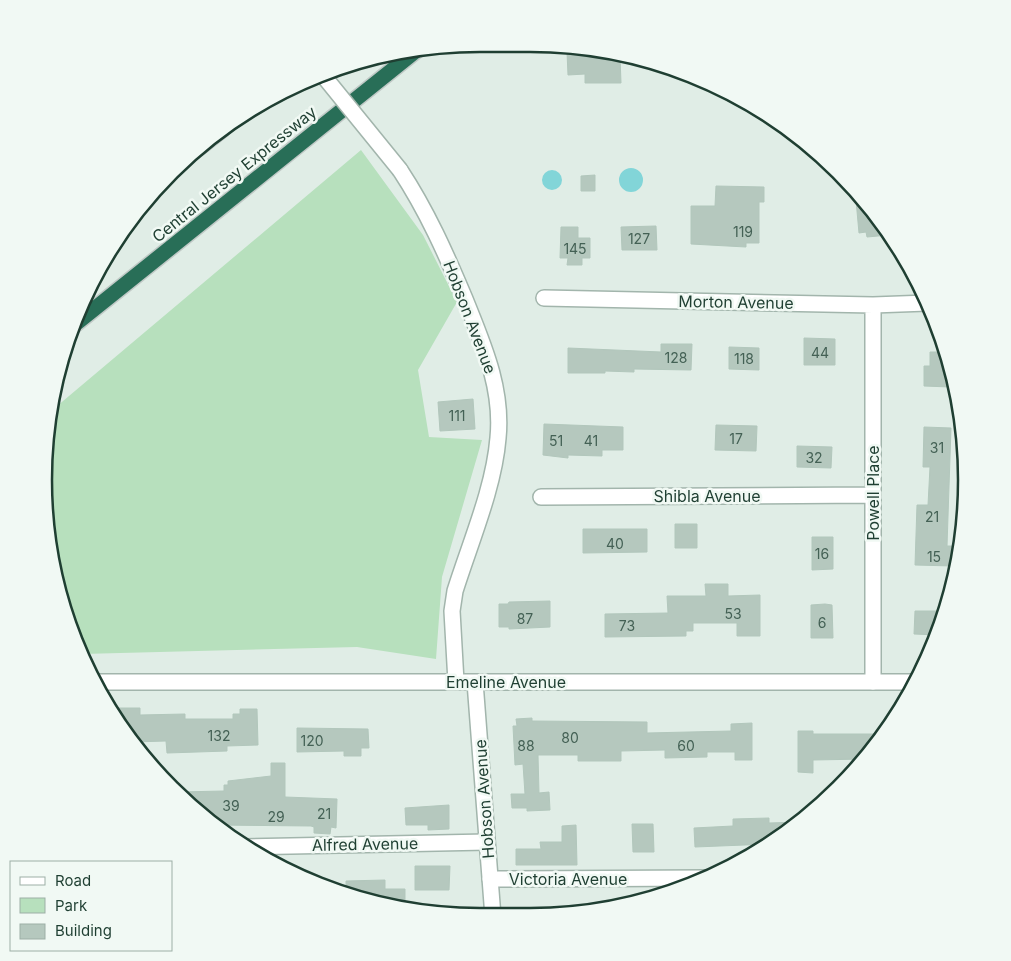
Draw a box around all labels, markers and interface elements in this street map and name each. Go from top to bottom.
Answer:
street label: Central Jersey Expressway [148,102,320,246]
house number: 119 [733,223,753,240]
house number: 127 [628,230,650,247]
house number: 145 [563,240,587,257]
street label: Hobson Avenue [439,258,501,376]
street label: Morton Avenue [678,291,794,313]
house number: 44 [811,344,829,361]
house number: 128 [665,349,687,366]
house number: 118 [734,350,754,367]
house number: 111 [448,407,466,424]
house number: 17 [729,430,743,447]
house number: 51 [549,432,563,449]
house number: 41 [584,432,598,449]
house number: 31 [930,439,944,456]
street label: Powell Place [863,445,883,541]
house number: 32 [805,449,823,466]
street label: Shibla Avenue [654,486,760,506]
house number: 21 [925,508,939,525]
house number: 40 [606,535,624,552]
house number: 16 [815,545,829,562]
house number: 15 [927,548,941,565]
house number: 53 [724,605,742,622]
house number: 87 [517,610,533,627]
house number: 6 [818,614,826,631]
house number: 73 [619,617,635,634]
street label: Emeline Avenue [446,672,566,692]
house number: 132 [208,727,230,744]
house number: 80 [561,729,579,746]
house number: 120 [300,732,324,749]
house number: 88 [517,737,535,754]
house number: 60 [677,737,695,754]
street label: Hobson Avenue [470,739,498,859]
house number: 39 [222,797,240,814]
house number: 21 [317,805,331,822]
house number: 29 [267,808,285,825]
street label: Alfred Avenue [312,833,418,855]
legend [10,861,172,951]
street label: Victoria Avenue [509,869,627,889]
text: Road [55,871,91,890]
text: Park [55,896,88,915]
text: Building [55,921,112,940]

